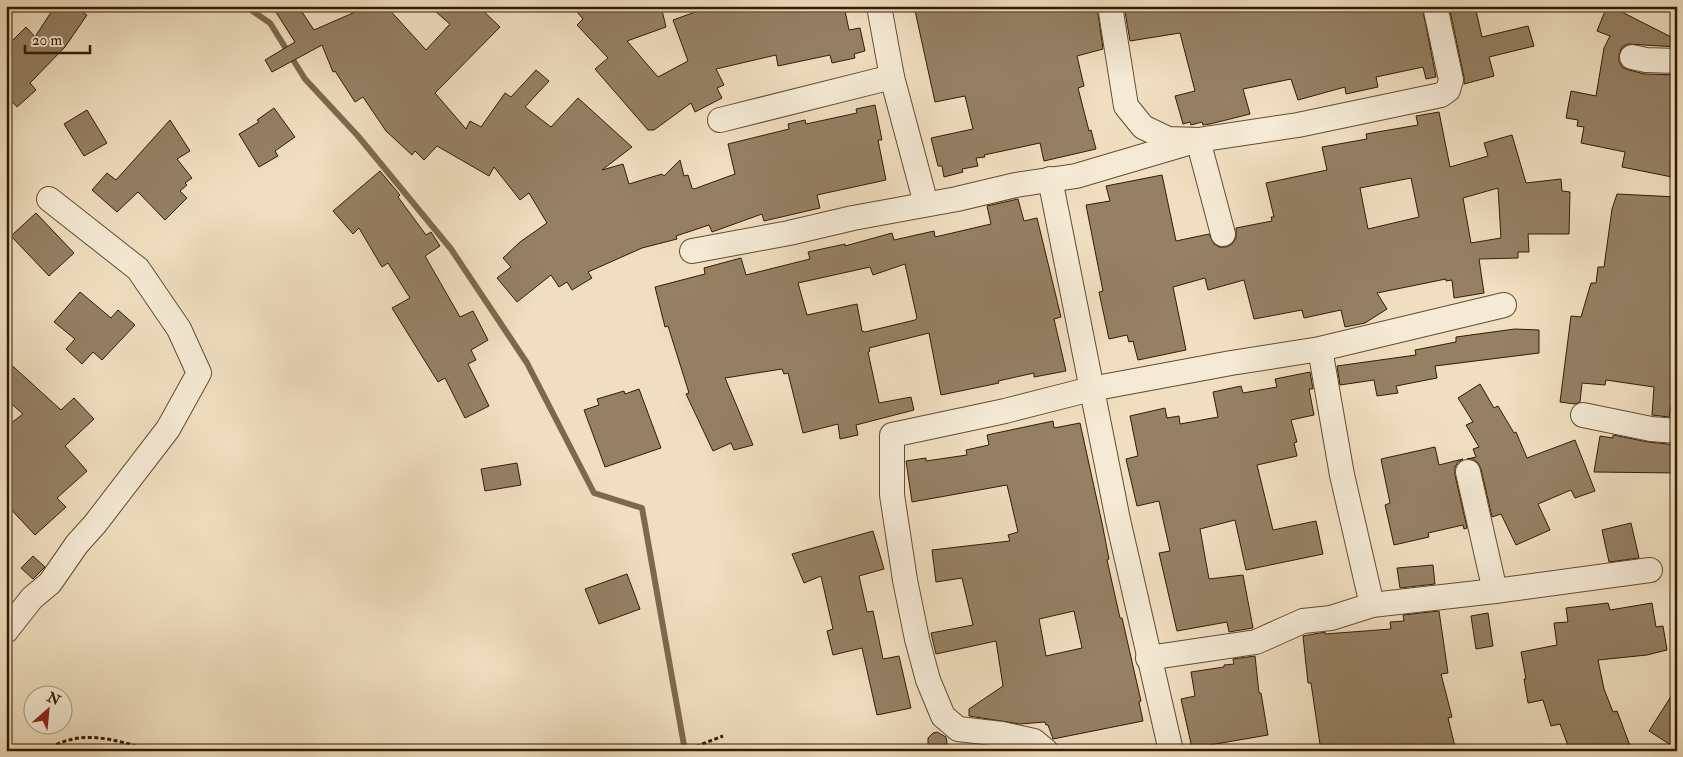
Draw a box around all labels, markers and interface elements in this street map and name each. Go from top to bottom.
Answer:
scale bar [25,22,90,54]
text: 20 m [32,31,62,50]
north arrow [22,684,72,734]
text: N [43,688,64,709]

